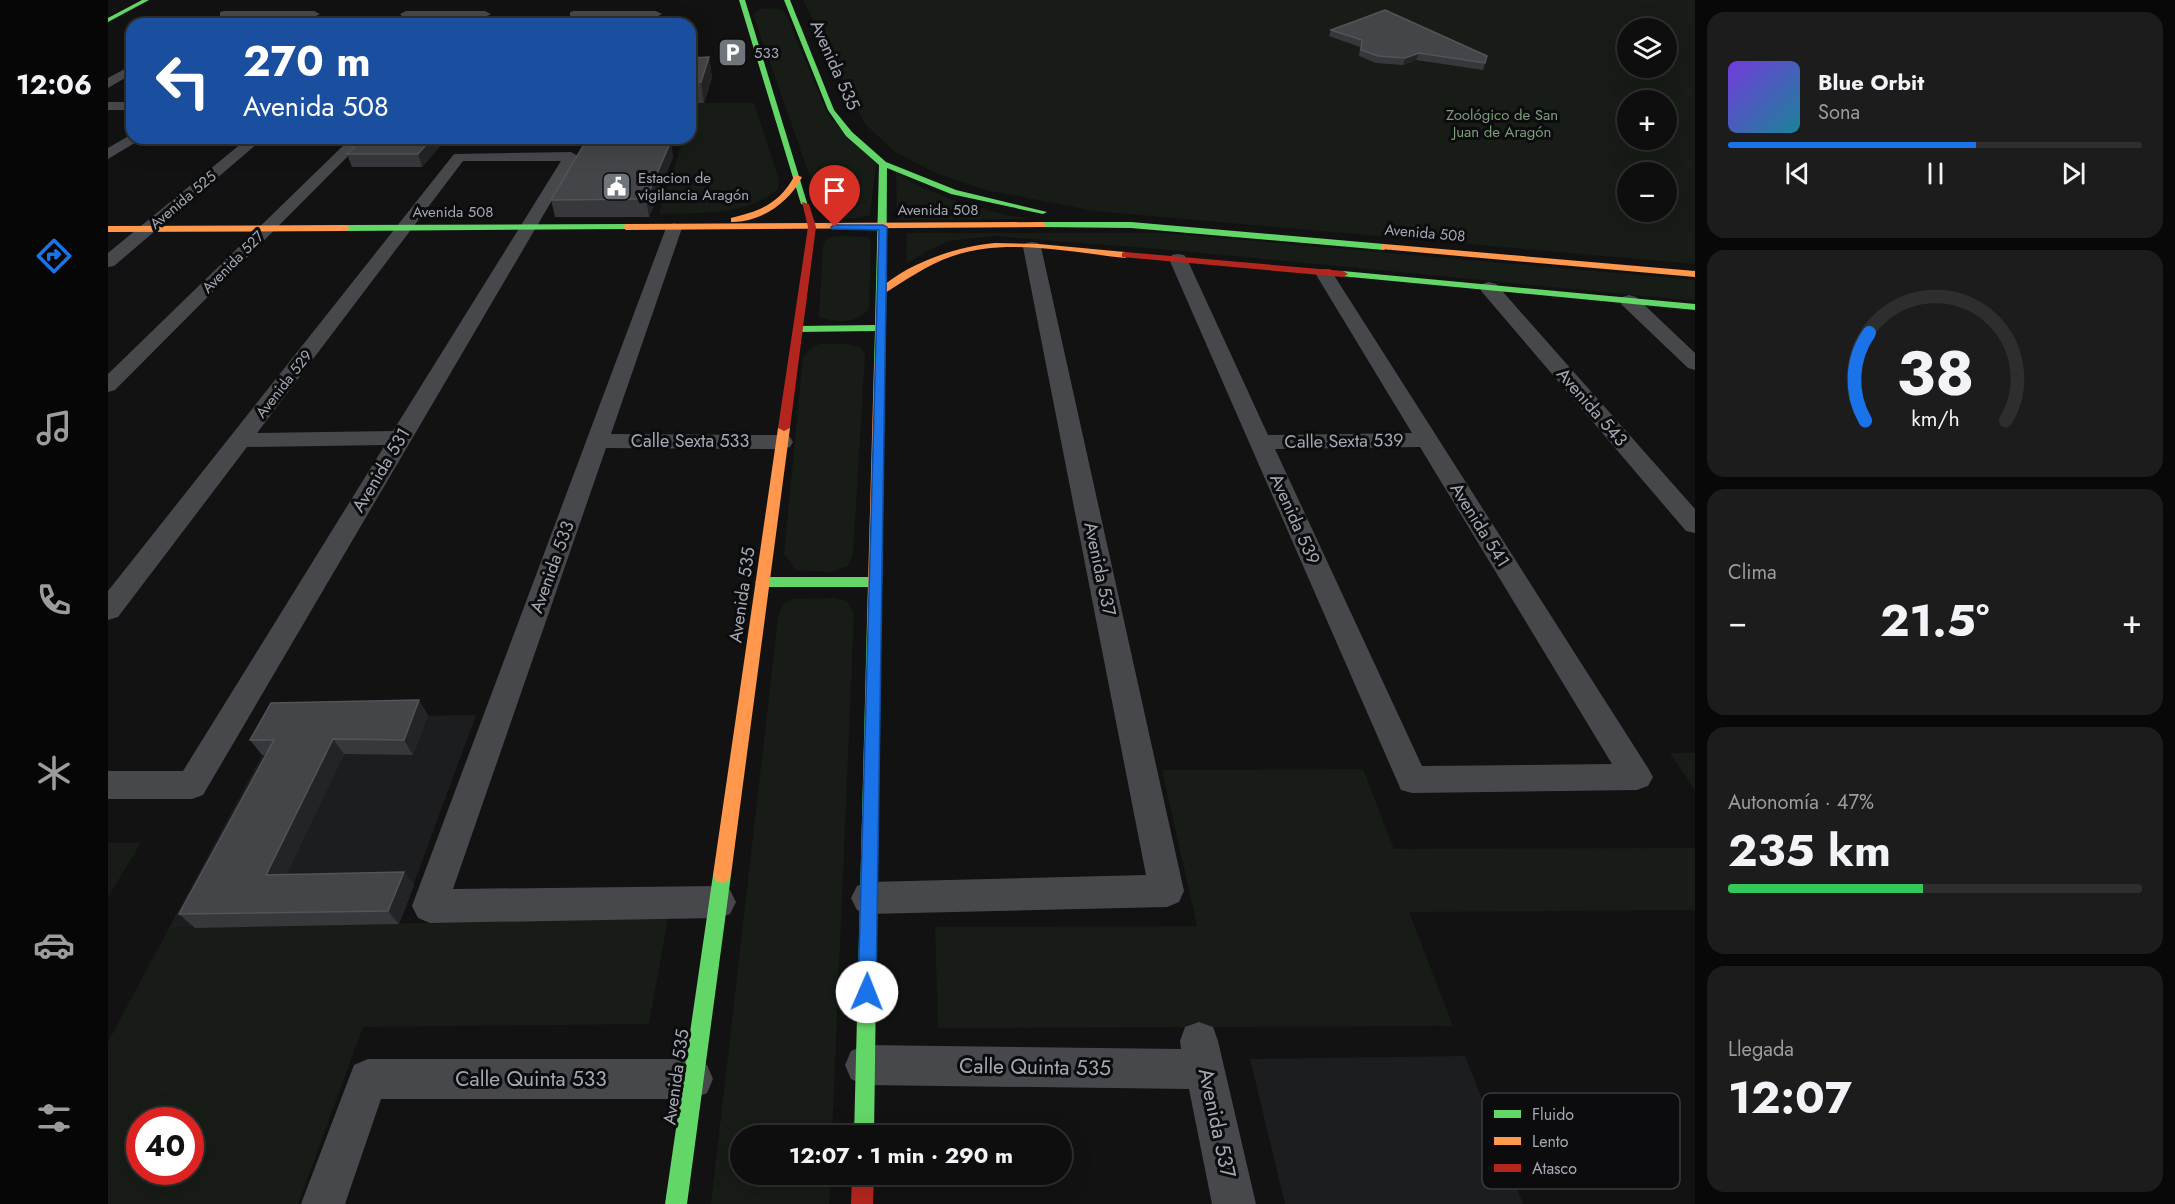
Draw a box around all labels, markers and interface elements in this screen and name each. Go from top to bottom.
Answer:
street label: Avenida 535 [804,16,866,114]
map controls [1617,18,1677,222]
button: layers [1617,18,1677,78]
text: 270 m [243,31,371,92]
parking icon: 533 [717,37,749,69]
icon: left [144,42,222,120]
place label: 533 [754,42,779,64]
text: 12:06 [16,65,92,104]
text: Blue Orbit [1818,66,1924,98]
text: Avenida 508 [243,87,389,126]
button: + [1617,90,1677,150]
text: Sona [1818,98,1860,127]
park label: Zoológico de San Juan de Aragón [1446,104,1558,143]
icon: previous [1781,157,1814,190]
icon: pause [1919,157,1952,190]
icon: next [2057,157,2090,190]
button: − [1617,162,1677,222]
pin [809,165,860,227]
street label: Avenida 525 [145,166,221,234]
place label: Estacion de vigilancia Aragón [638,167,749,206]
public building icon: Estacion de vigilancia Aragón [601,171,633,203]
icon: arrive [818,174,851,207]
street label: Avenida 508 [898,199,978,221]
street label: Avenida 508 [413,201,493,223]
street label: Avenida 508 [1384,219,1466,247]
street label: Avenida 527 [197,226,269,298]
icon: directions [33,235,75,277]
text: 38 [1896,328,1974,418]
street label: Avenida 529 [250,345,318,423]
street label: Avenida 543 [1550,362,1634,452]
text: km/h [1911,403,1959,434]
icon: music [33,407,75,449]
street label: Avenida 531 [346,423,416,517]
street label: Calle Sexta 539 [1284,427,1404,455]
street label: Calle Sexta 533 [631,428,749,454]
street label: Avenida 539 [1263,470,1327,568]
street label: Avenida 541 [1444,478,1516,572]
street label: Avenida 533 [523,517,581,617]
street label: Avenida 537 [1077,520,1123,619]
street label: Avenida 535 [722,545,762,645]
text: Clima [1728,558,1777,587]
icon: phone [33,579,75,621]
text: 21.5° [1880,588,1989,653]
text: − [1728,598,1747,645]
text: + [2122,598,2142,645]
icon: climate [33,752,75,794]
text: Autonomía · 47% [1728,788,1874,817]
text: 235 km [1728,818,1891,883]
icon: car [33,924,75,966]
position arrow [835,960,899,1024]
street label: Avenida 535 [656,1027,696,1127]
text: Llegada [1728,1035,1794,1064]
street label: Calle Quinta 535 [959,1051,1111,1083]
street label: Calle Quinta 533 [455,1064,607,1094]
street label: Avenida 537 [1191,1065,1243,1181]
text: 12:07 [1728,1065,1852,1130]
legend [1482,1093,1680,1189]
icon: filters [33,1097,75,1139]
text: Fluido [1532,1103,1574,1126]
speed limit sign: 40 [126,1107,204,1185]
text: Lento [1532,1130,1569,1153]
text: 12:07 · 1 min · 290 m [789,1139,1013,1171]
text: Atasco [1532,1157,1577,1180]

